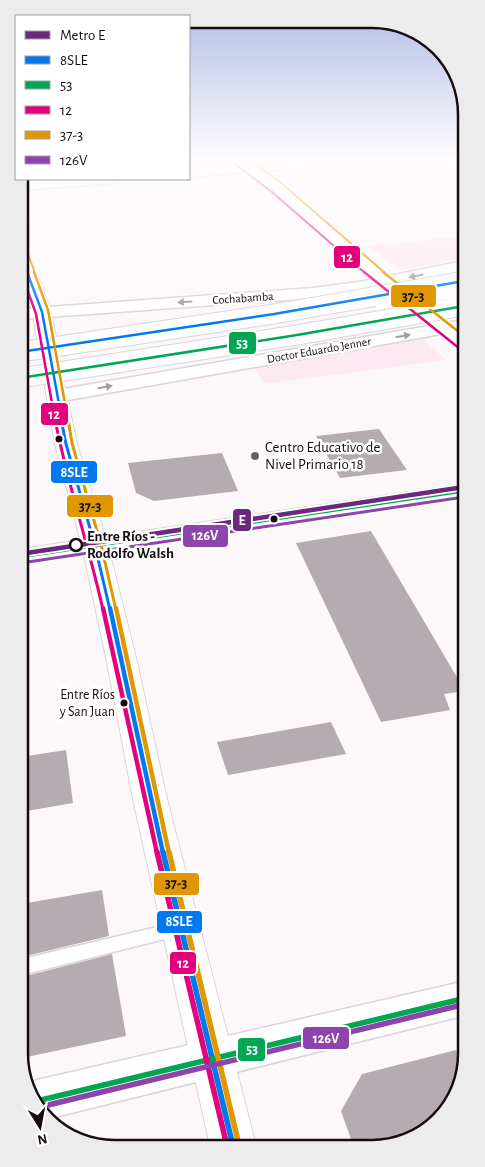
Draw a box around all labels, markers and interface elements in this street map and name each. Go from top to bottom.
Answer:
legend [15,15,190,180]
text: Metro E [60,28,105,43]
text: 8SLE [60,53,88,68]
text: 53 [60,78,72,93]
text: 12 [60,103,72,118]
text: 37-3 [60,128,83,143]
text: 126V [60,153,88,168]
line badge: 12 [333,245,361,269]
text: 12 [341,251,353,265]
one-way arrow [407,272,423,280]
line badge: 37-3 [390,284,437,308]
street label: Cochabamba [212,290,274,306]
text: 37-3 [402,290,424,304]
one-way arrow [177,299,193,307]
line badge: 53 [228,331,257,355]
one-way arrow [395,331,411,339]
street label: Doctor Eduardo Jenner [266,335,372,365]
text: 53 [236,337,248,351]
one-way arrow [97,383,113,391]
line badge: 12 [40,402,69,426]
text: 12 [48,408,60,422]
unlabelled marker [54,434,64,444]
place label: Centro Educativo de Nivel Primario 18 [265,440,381,472]
marker: Centro Educativo de Nivel Primario 18 [249,450,261,462]
line badge: 8SLE [50,460,98,484]
text: 8SLE [60,466,88,480]
line badge: 37-3 [66,494,114,518]
text: 37-3 [79,500,101,514]
line badge: E [232,508,252,532]
text: E [238,514,246,528]
unlabelled marker [269,514,279,524]
line badge: 126V [182,524,229,548]
place label: Entre Ríos - Rodolfo Walsh [87,529,174,561]
text: 126V [192,529,219,543]
marker: Entre Ríos - Rodolfo Walsh [69,538,83,552]
place label: Entre Ríos y San Juan [59,688,115,719]
marker: Entre Ríos y San Juan [119,698,129,708]
line badge: 37-3 [153,872,200,896]
text: 37-3 [165,877,187,891]
line badge: 8SLE [156,910,203,934]
text: 8SLE [165,915,193,929]
line badge: 12 [169,951,197,975]
text: 12 [177,957,189,971]
line badge: 126V [302,1026,350,1050]
text: 126V [313,1032,340,1046]
line badge: 53 [237,1037,266,1062]
text: 53 [246,1043,258,1057]
north arrow [15,1102,65,1152]
text: N [36,1131,48,1147]

